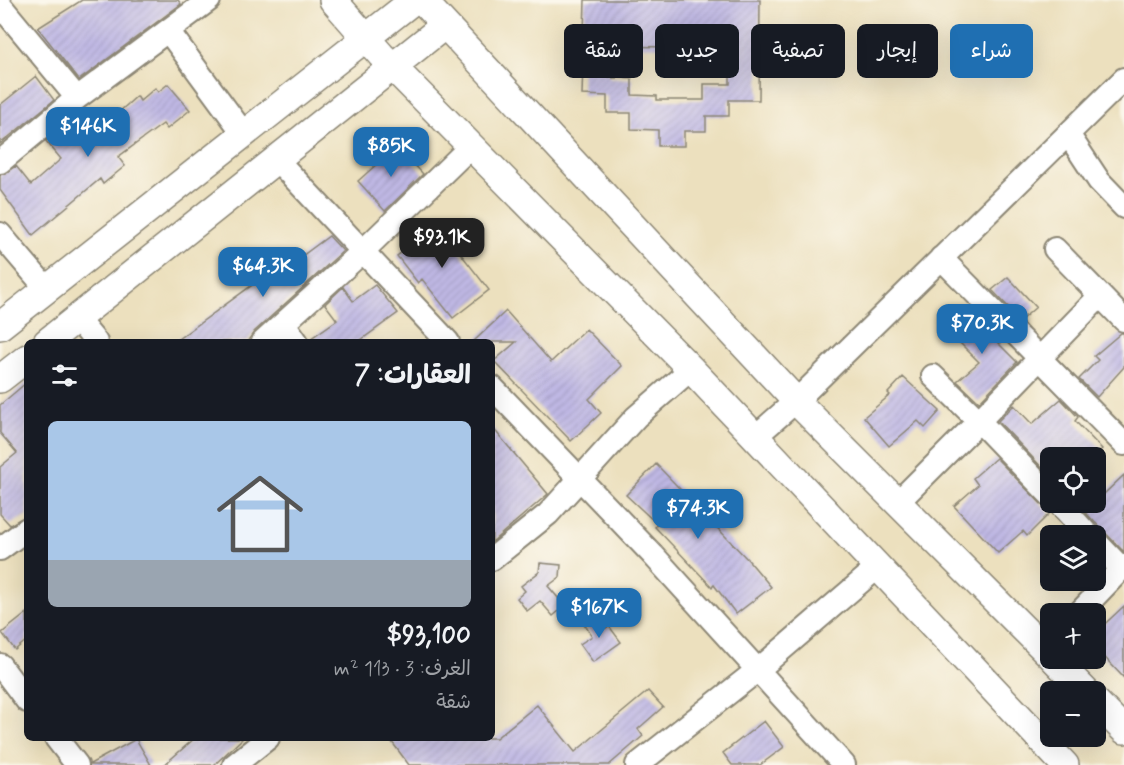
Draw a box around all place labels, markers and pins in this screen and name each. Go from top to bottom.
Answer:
pin: $146K [46,107,130,158]
pin: $85K [355,127,427,178]
pin: $93.1K [393,218,491,269]
pin: $64.3K [214,247,312,298]
pin: $70.3K [933,304,1031,355]
pin: $74.3K [649,489,747,540]
pin: $167K [557,588,641,639]

